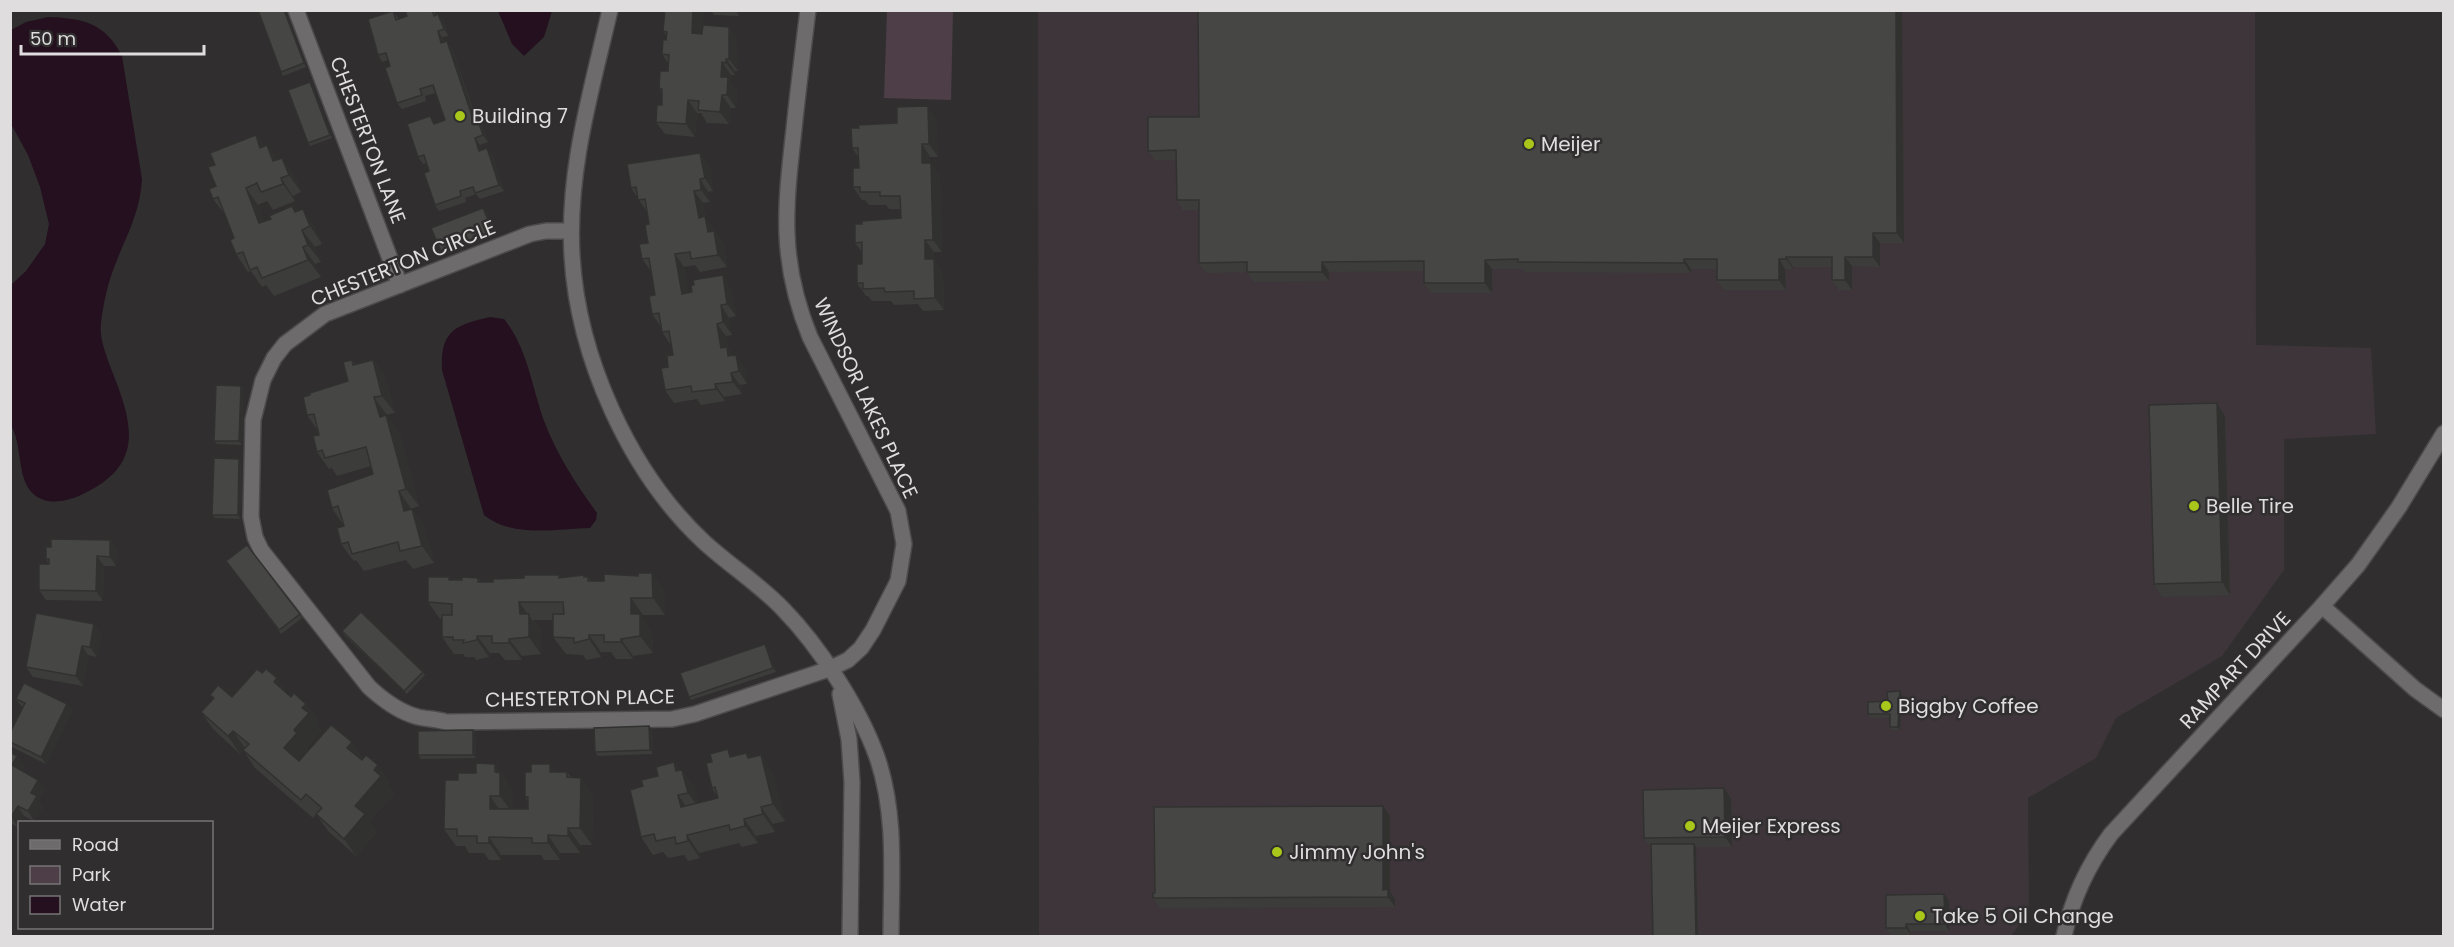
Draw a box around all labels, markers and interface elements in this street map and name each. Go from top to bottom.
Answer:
scale bar [21,18,204,56]
text: 50 m [30,26,76,51]
street label: CHESTERTON LANE [323,52,413,228]
place label: Building 7 [472,102,568,130]
marker: Building 7 [453,109,467,123]
place label: Meijer [1541,130,1600,158]
marker: Meijer [1522,137,1536,151]
street label: CHESTERTON CIRCLE [306,213,500,313]
street label: WINDSOR LAKES PLACE [807,293,925,503]
place label: Belle Tire [2206,492,2294,520]
marker: Belle Tire [2187,499,2201,513]
street label: RAMPART DRIVE [2173,605,2297,735]
street label: CHESTERTON PLACE [485,682,675,714]
place label: Biggby Coffee [1898,692,2039,720]
marker: Biggby Coffee [1879,699,1893,713]
place label: Meijer Express [1702,812,1841,840]
marker: Meijer Express [1683,819,1697,833]
legend [18,821,213,929]
text: Road [72,832,119,857]
place label: Jimmy John's [1289,838,1425,866]
marker: Jimmy John's [1270,845,1284,859]
text: Park [72,862,111,887]
text: Water [72,892,126,917]
place label: Take 5 Oil Change [1932,902,2114,930]
marker: Take 5 Oil Change [1913,909,1927,923]

